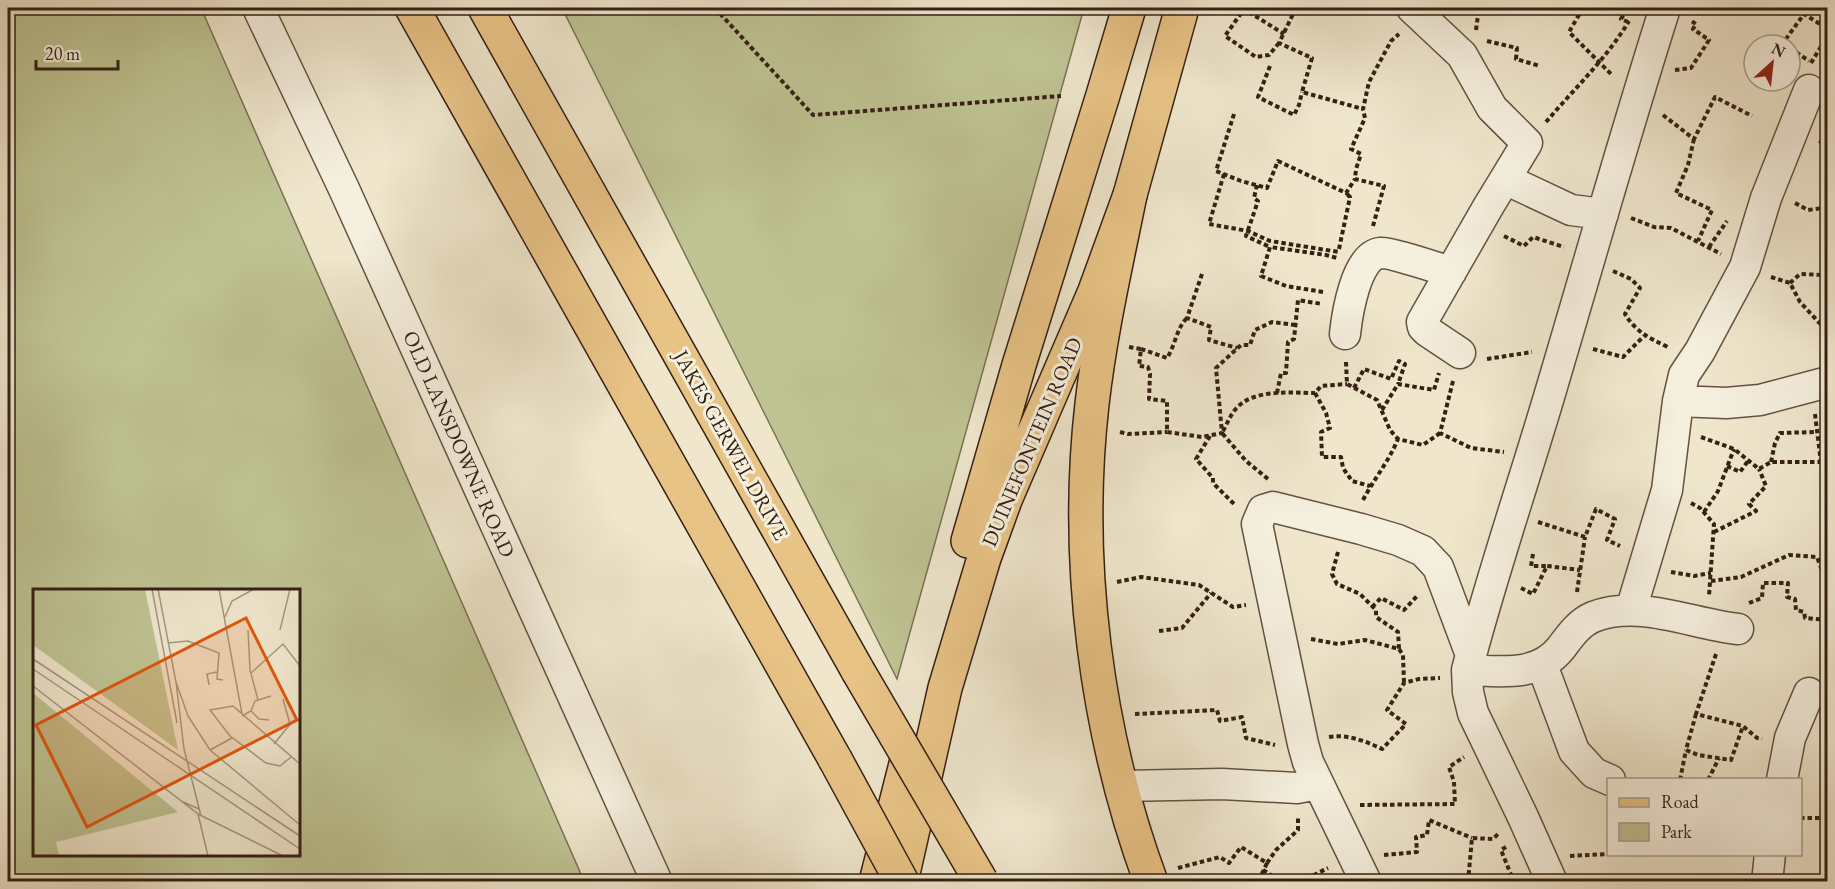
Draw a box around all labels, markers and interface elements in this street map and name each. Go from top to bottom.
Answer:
scale bar [36,33,118,71]
north arrow [1742,33,1802,93]
text: N [1768,38,1789,62]
text: 20 m [45,42,80,65]
street label: OLD LANSDOWNE ROAD [397,326,522,561]
street label: DUINEFONTEIN ROAD [975,333,1088,551]
street label: JAKES GERWEL DRIVE [667,343,795,545]
inset map [33,589,300,856]
legend [1607,778,1802,856]
text: Road [1661,790,1700,813]
text: Park [1661,820,1692,843]

